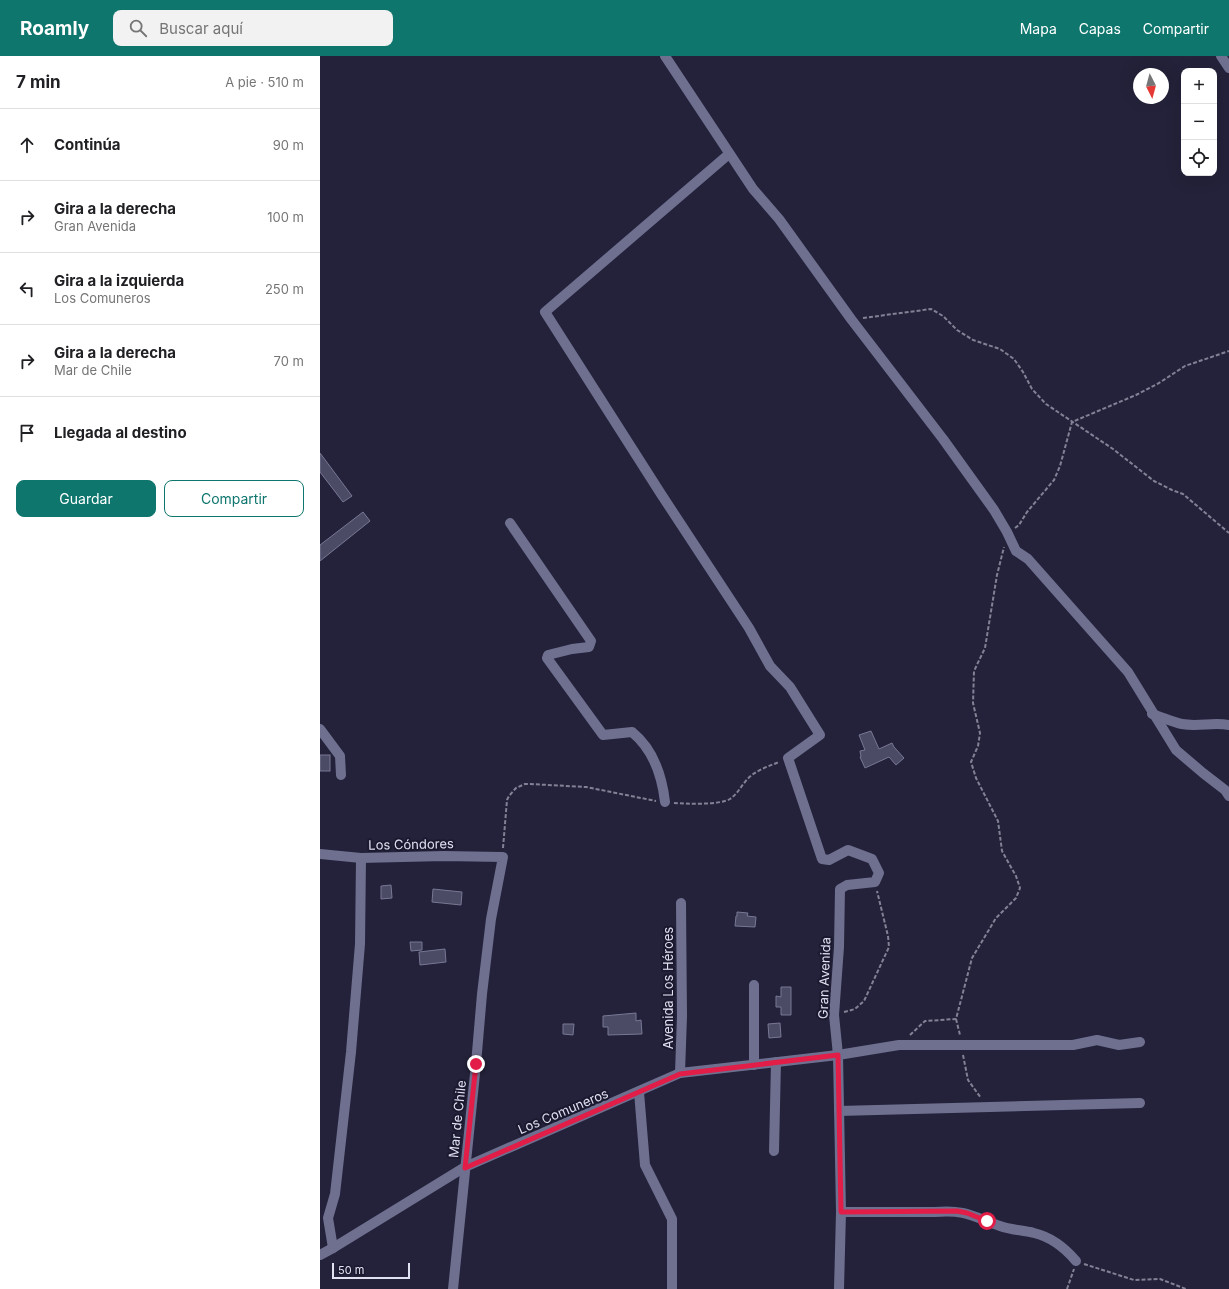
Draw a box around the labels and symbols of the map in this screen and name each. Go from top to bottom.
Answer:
north arrow [1133,68,1169,104]
street label: Los Cóndores [368,835,454,853]
street label: Avenida Los Héroes [660,927,676,1049]
street label: Gran Avenida [815,937,833,1019]
route end [467,1055,485,1073]
street label: Mar de Chile [445,1079,469,1159]
street label: Los Comuneros [515,1085,611,1137]
route start [978,1212,996,1230]
scale bar [332,1261,410,1280]

